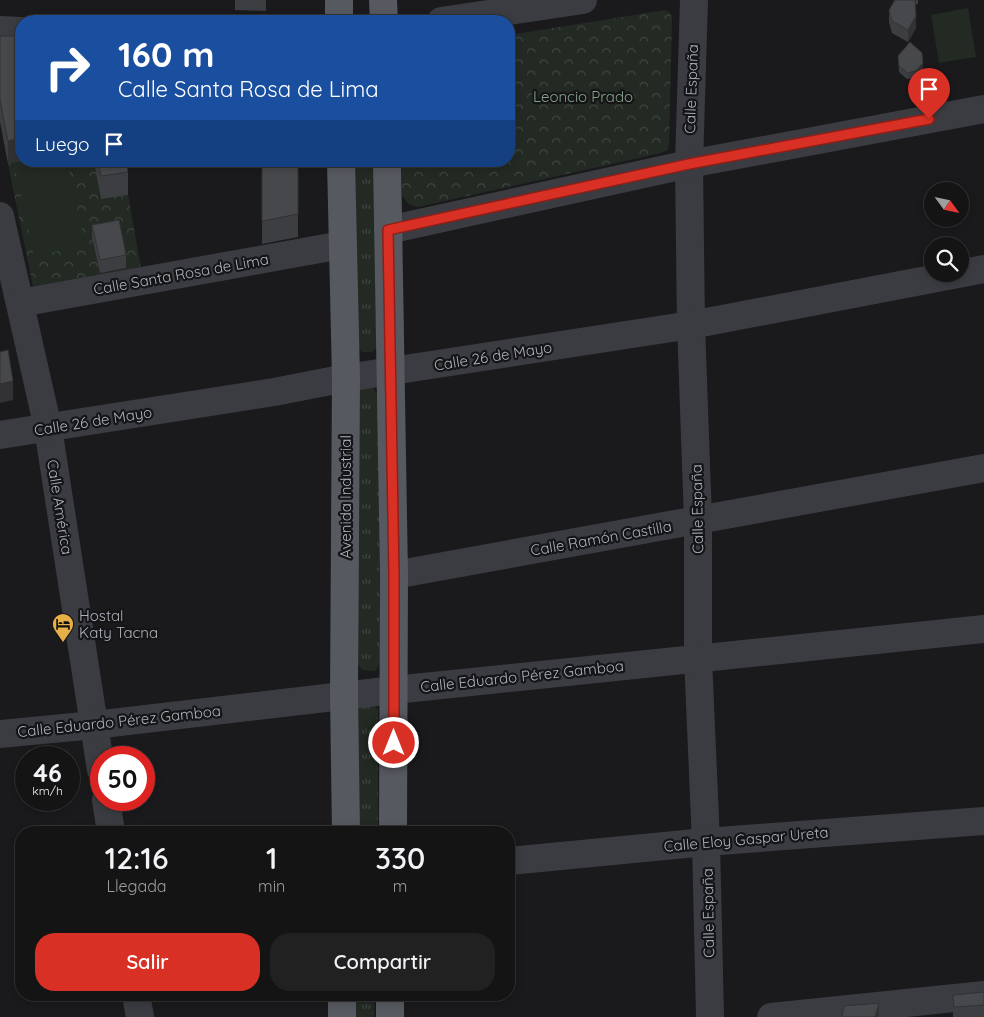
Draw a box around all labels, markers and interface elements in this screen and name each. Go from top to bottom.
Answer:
text: 160 m [118,32,215,76]
icon: right [35,35,100,100]
street label: Calle España [680,44,702,134]
pin [908,68,950,119]
text: Calle Santa Rosa de Lima [118,75,379,103]
icon: arrive [915,75,943,103]
park label: Leoncio Prado [533,87,633,106]
icon: arrive [100,130,128,158]
text: Luego [35,132,90,156]
north arrow [924,182,969,228]
map controls [924,182,969,282]
button: search [924,237,969,282]
street label: Calle Santa Rosa de Lima [92,249,270,299]
street label: Calle 26 de Mayo [433,337,553,375]
street label: Calle 26 de Mayo [33,402,153,440]
street label: Avenida Industrial [336,435,355,559]
street label: Calle América [43,458,77,556]
street label: Calle España [687,464,707,554]
street label: Calle Ramón Castilla [529,516,673,560]
place label: Hostal Katy Tacna [79,606,158,642]
hotel icon: Hostal Katy Tacna [51,612,75,643]
street label: Calle Eduardo Pérez Gamboa [419,656,625,696]
street label: Calle Eduardo Pérez Gamboa [16,701,222,741]
position arrow [367,716,419,768]
speed limit sign: 50 [90,746,155,811]
text: 46 [33,757,62,788]
text: km/h [32,783,63,798]
street label: Calle Eloy Gaspar Ureta [663,822,829,856]
text: 12:16 [105,839,168,877]
text: 1 [266,839,277,877]
text: 330 [375,839,425,877]
street label: Calle España [698,868,718,958]
text: Llegada [107,876,167,896]
text: min [258,876,285,896]
text: m [393,876,407,896]
button: Salir [35,933,260,991]
button: Compartir [270,933,495,991]

